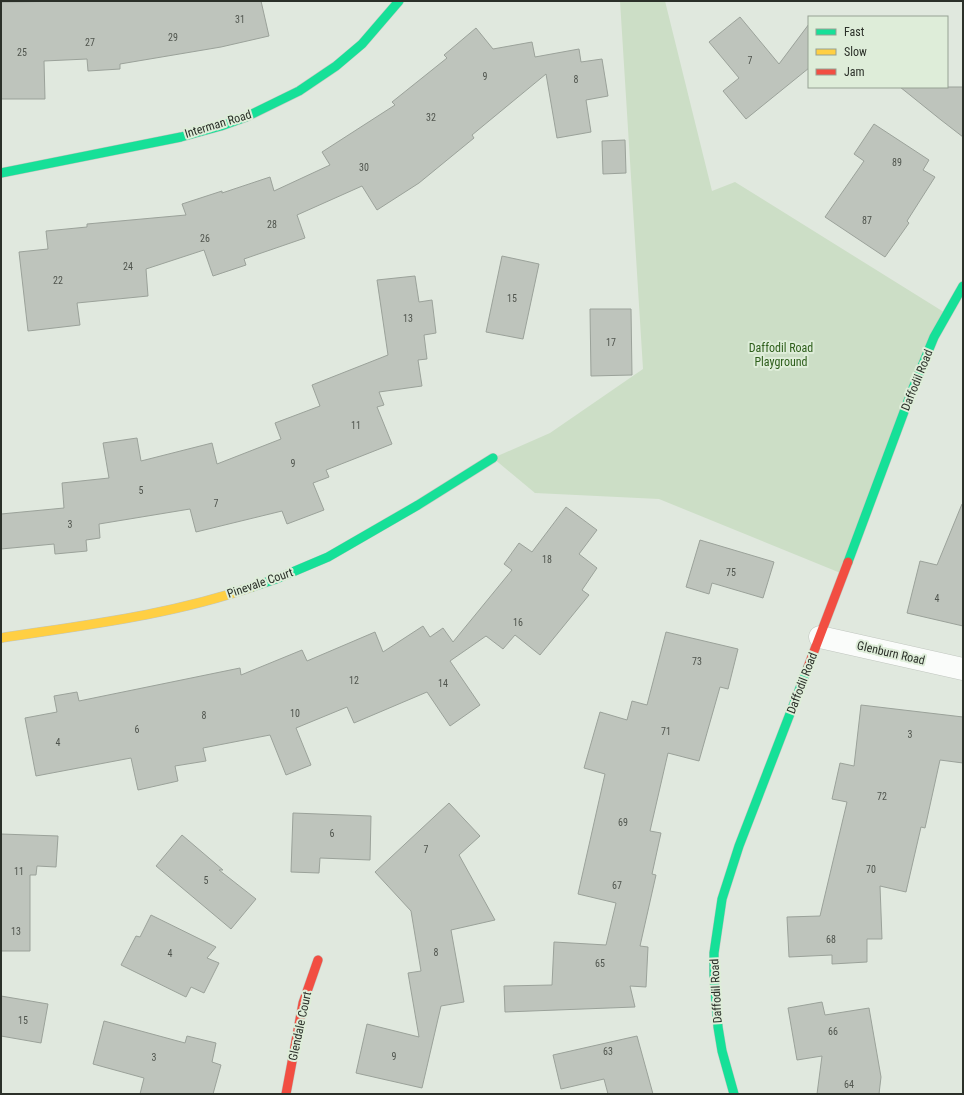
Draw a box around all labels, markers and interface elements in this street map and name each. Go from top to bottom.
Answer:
house number: 31 [235,14,245,25]
legend [808,16,948,88]
text: Fast [844,25,865,39]
house number: 29 [168,32,178,43]
house number: 27 [85,37,95,48]
text: Slow [844,45,867,59]
house number: 25 [17,47,27,58]
house number: 7 [748,55,753,66]
text: Jam [844,65,865,79]
house number: 9 [483,71,488,82]
house number: 8 [574,74,579,85]
street label: Interman Road [183,107,253,141]
house number: 32 [426,112,436,123]
house number: 89 [892,157,902,168]
house number: 30 [359,162,369,173]
house number: 87 [862,215,872,226]
house number: 28 [267,219,277,230]
house number: 26 [200,233,210,244]
house number: 24 [123,261,133,272]
house number: 22 [53,275,63,286]
house number: 15 [507,293,517,304]
house number: 13 [403,313,413,324]
house number: 17 [606,337,616,348]
park label: Daffodil Road Playground [749,341,813,369]
street label: Daffodil Road [898,347,936,413]
house number: 11 [351,420,361,431]
house number: 9 [291,458,296,469]
house number: 5 [139,485,144,496]
house number: 7 [214,498,219,509]
house number: 3 [68,519,73,530]
house number: 18 [542,554,552,565]
street label: Pinevale Court [225,565,295,601]
house number: 75 [726,567,736,578]
house number: 4 [935,593,940,604]
house number: 16 [513,617,523,628]
street label: Glenburn Road [856,638,926,668]
street label: Daffodil Road [784,650,820,716]
house number: 73 [692,656,702,667]
house number: 12 [349,675,359,686]
house number: 14 [438,678,448,689]
house number: 10 [290,708,300,719]
house number: 8 [202,710,207,721]
house number: 6 [135,724,140,735]
house number: 71 [661,726,671,737]
house number: 3 [908,729,913,740]
house number: 4 [56,737,61,748]
house number: 72 [877,791,887,802]
house number: 69 [618,817,628,828]
house number: 6 [330,828,335,839]
house number: 7 [424,844,429,855]
house number: 70 [866,864,876,875]
house number: 11 [14,866,24,877]
house number: 5 [204,875,209,886]
house number: 67 [612,880,622,891]
house number: 13 [11,926,21,937]
house number: 68 [826,934,836,945]
house number: 8 [434,947,439,958]
house number: 4 [168,948,173,959]
house number: 65 [595,958,605,969]
street label: Daffodil Road [707,958,725,1024]
street label: Glendale Court [286,990,314,1062]
house number: 15 [18,1015,28,1026]
house number: 66 [828,1026,838,1037]
house number: 63 [603,1046,613,1057]
house number: 9 [392,1051,397,1062]
house number: 3 [152,1052,157,1063]
house number: 64 [844,1079,854,1090]

